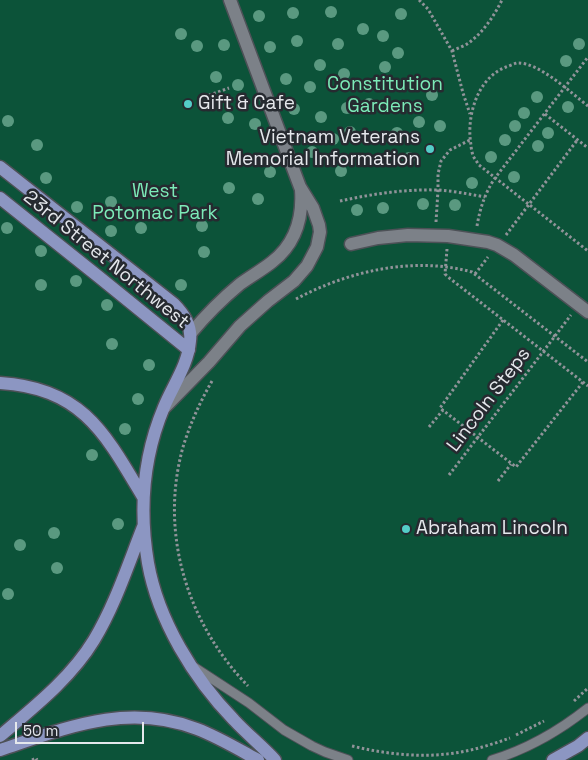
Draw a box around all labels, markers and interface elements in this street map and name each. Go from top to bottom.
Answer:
park label: Constitution Gardens [327,74,443,118]
place label: Gift & Cafe [198,93,295,115]
marker: Gift & Cafe [182,98,194,110]
place label: Vietnam Veterans Memorial Information [226,127,420,171]
marker: Vietnam Veterans Memorial Information [424,143,436,155]
park label: West Potomac Park [92,181,218,225]
street label: 23rd Street Northwest [19,186,193,334]
street label: Lincoln Steps [442,343,536,457]
place label: Abraham Lincoln [416,518,568,540]
marker: Abraham Lincoln [400,523,412,535]
scale bar [18,712,146,744]
text: 50 m [23,721,58,740]

